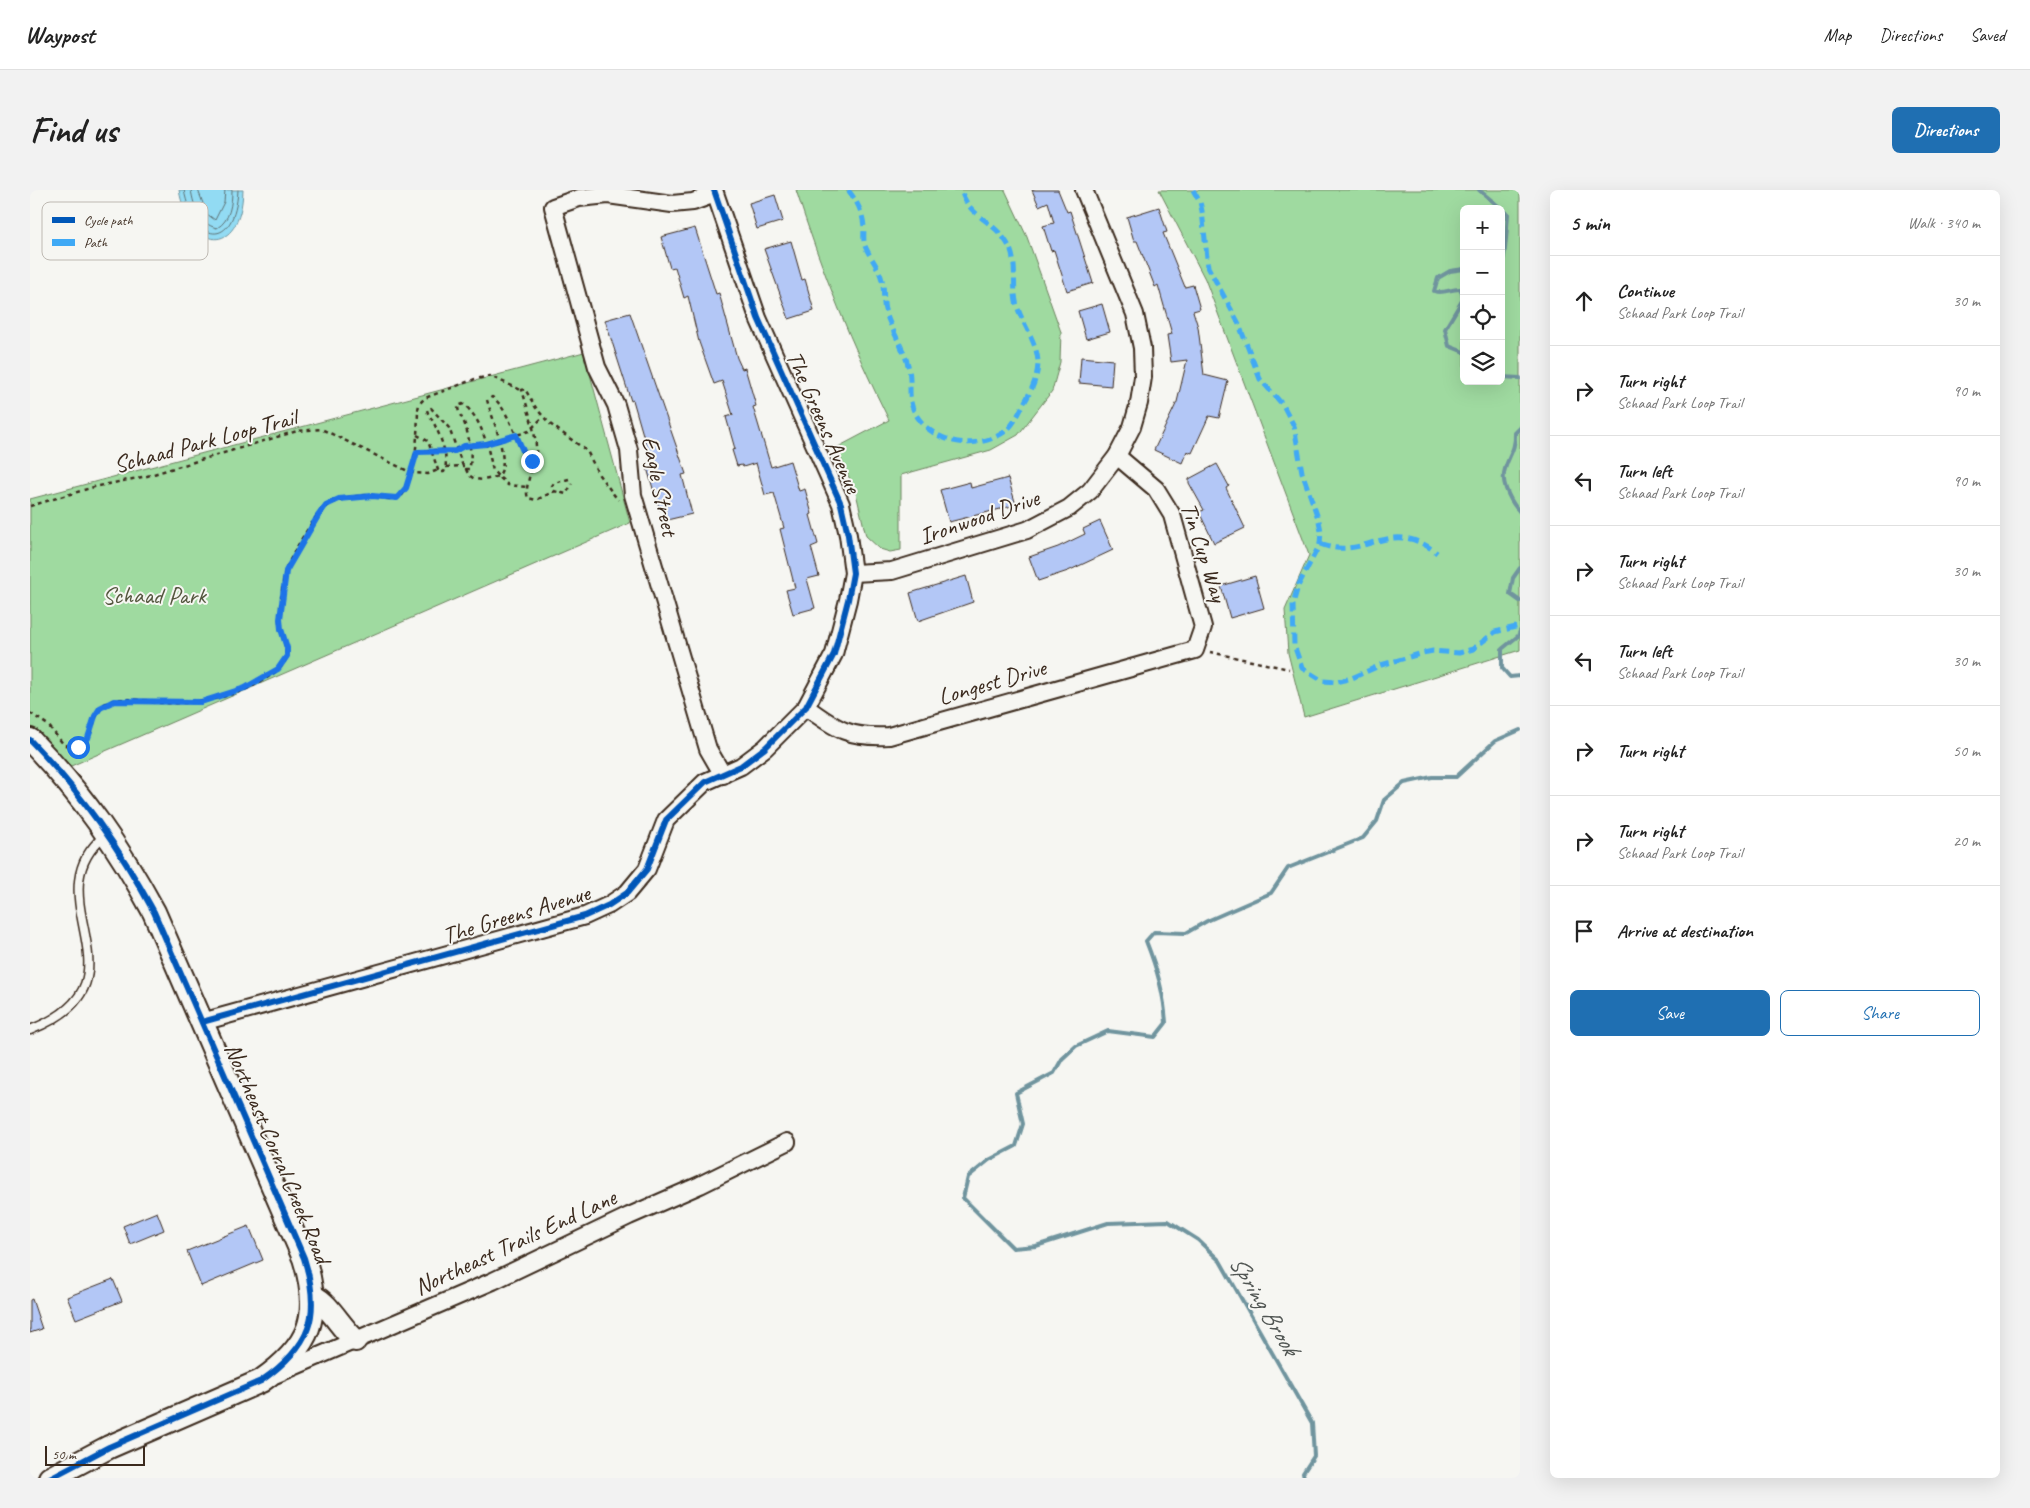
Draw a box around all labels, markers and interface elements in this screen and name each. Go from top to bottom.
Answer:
text: Waypost [25,20,95,50]
text: Map [1824,24,1851,46]
text: Directions [1879,24,1942,46]
text: Saved [1970,24,2005,46]
button: Directions [1892,107,2000,153]
text: Find us [30,108,117,153]
legend [42,202,208,260]
map controls [1460,205,1505,385]
button: + [1460,205,1505,250]
text: 5 min [1570,210,1610,236]
text: Cycle path [84,212,133,229]
text: Walk · 340 m [1908,213,1980,233]
text: Path [84,234,108,251]
button: − [1460,250,1505,295]
text: Continue [1617,279,1674,303]
icon: ahead [1570,287,1598,315]
text: 30 m [1953,291,1980,311]
button: locate [1460,295,1505,340]
text: Schaad Park Loop Trail [1617,303,1742,323]
button: layers [1460,340,1505,385]
street label: The Greens Avenue [779,346,870,500]
text: Turn right [1617,369,1684,393]
icon: right [1570,377,1598,405]
text: 90 m [1953,381,1980,401]
text: Schaad Park Loop Trail [1617,393,1742,413]
street label: Schaad Park Loop Trail [110,401,304,480]
street label: Eagle Street [635,433,686,541]
route end [521,450,544,473]
text: Turn left [1617,459,1672,483]
icon: left [1570,467,1598,495]
text: 90 m [1953,471,1980,491]
street label: Ironwood Drive [915,482,1045,551]
text: Schaad Park Loop Trail [1617,483,1742,503]
street label: Tin Cup Way [1174,499,1235,607]
text: Turn right [1617,549,1684,573]
icon: right [1570,557,1598,585]
text: 30 m [1953,561,1980,581]
text: Schaad Park Loop Trail [1617,573,1742,593]
park label: Schaad Park [102,580,208,610]
text: Turn left [1617,639,1672,663]
icon: left [1570,647,1598,675]
text: 30 m [1953,651,1980,671]
street label: Longest Drive [935,652,1051,712]
text: Schaad Park Loop Trail [1617,663,1742,683]
route start [67,736,90,759]
icon: right [1570,737,1598,765]
text: Turn right [1617,739,1684,763]
text: 50 m [1953,741,1980,761]
text: Turn right [1617,819,1684,843]
icon: right [1570,827,1598,855]
text: 20 m [1953,831,1980,851]
text: Schaad Park Loop Trail [1617,843,1742,863]
street label: The Greens Avenue [439,877,595,951]
icon: arrive [1570,917,1598,945]
text: Arrive at destination [1617,919,1753,943]
button: Save [1570,990,1770,1036]
button: Share [1780,990,1980,1036]
street label: Northeast Corral Creek Road [218,1038,339,1271]
street label: Northeast Trails End Lane [409,1181,623,1302]
water label: Spring Brook [1222,1250,1309,1365]
scale bar [45,1443,145,1466]
text: 50 m [52,1446,76,1463]

